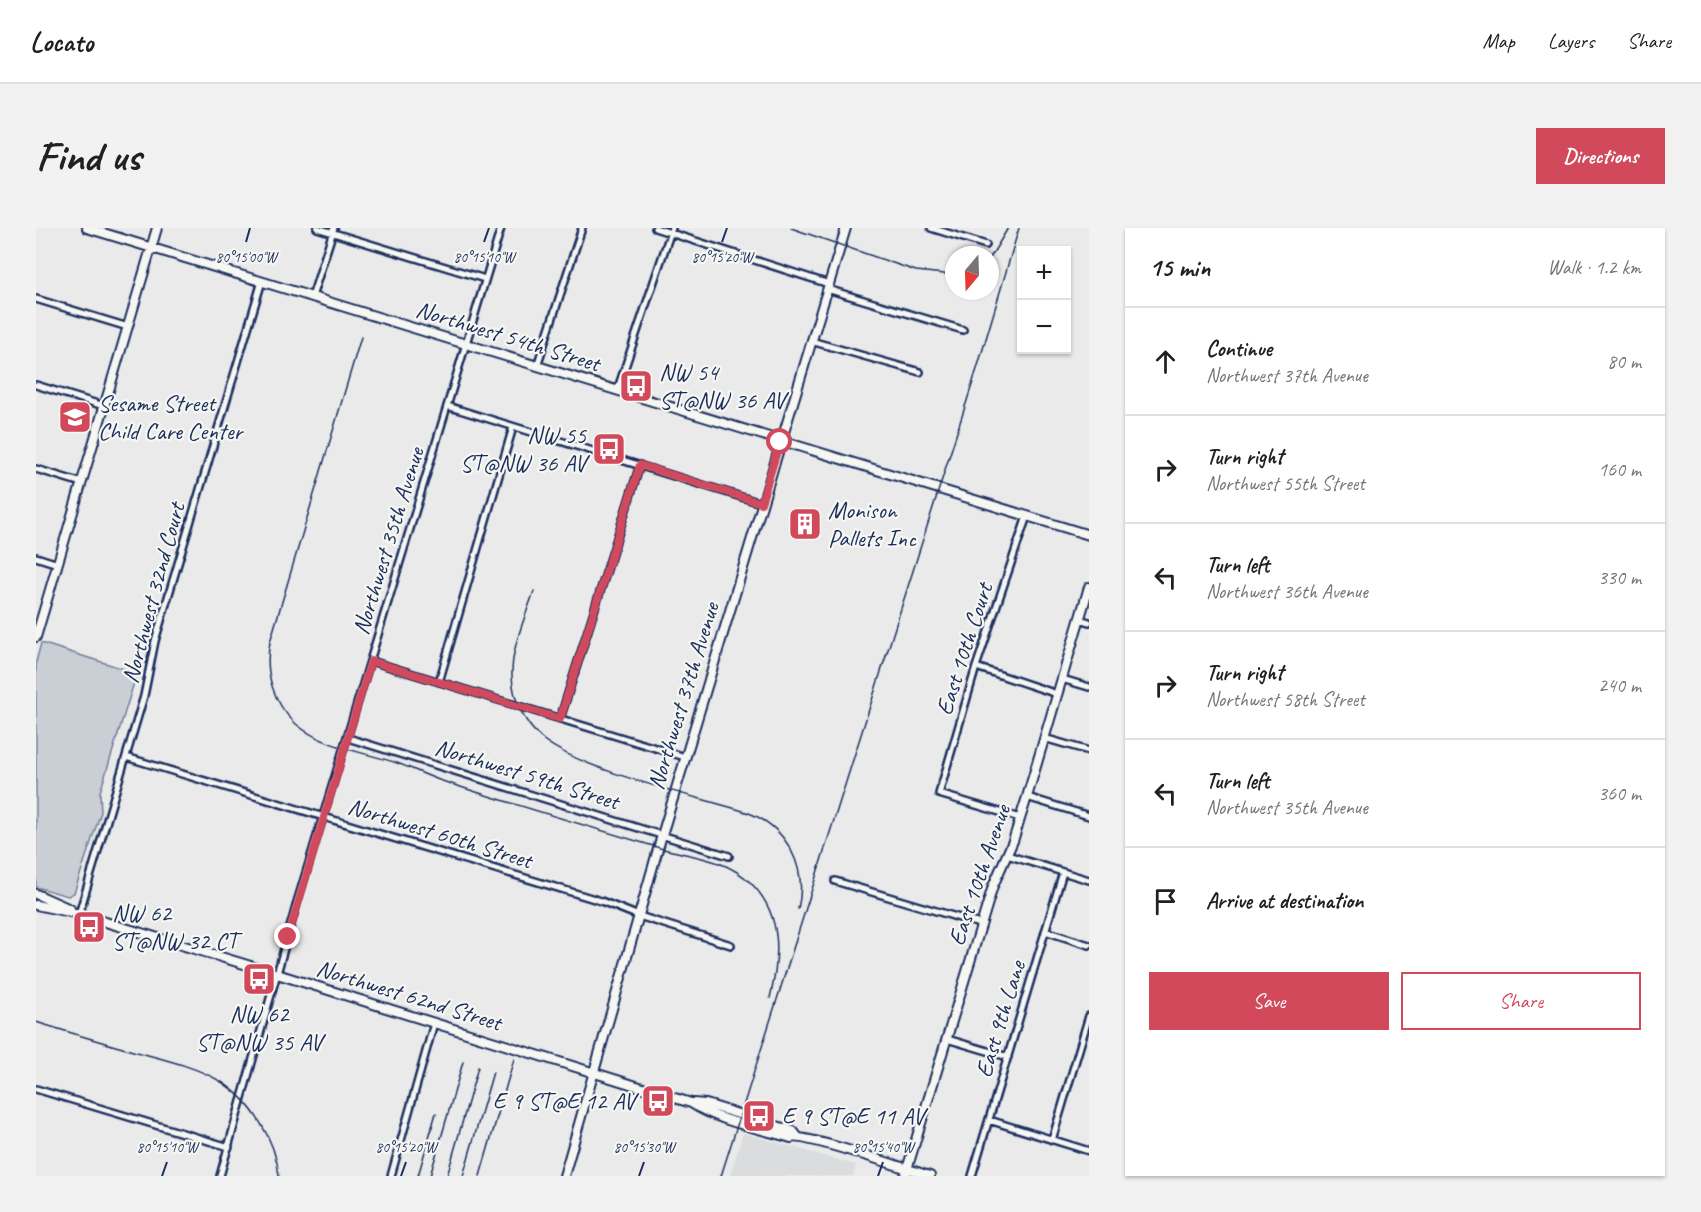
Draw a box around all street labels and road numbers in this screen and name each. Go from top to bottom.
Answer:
street label: Northwest 54th Street [413,294,605,379]
street label: Northwest 35th Avenue [345,442,431,638]
street label: Northwest 32nd Court [115,498,192,686]
street label: East 10th Court [929,577,1000,719]
street label: Northwest 37th Avenue [640,597,726,793]
street label: Northwest 59th Street [432,732,624,817]
street label: Northwest 60th Street [345,791,537,876]
street label: East 10th Avenue [941,799,1018,949]
street label: Northwest 62nd Street [313,953,507,1038]
street label: East 9th Lane [968,955,1033,1081]

